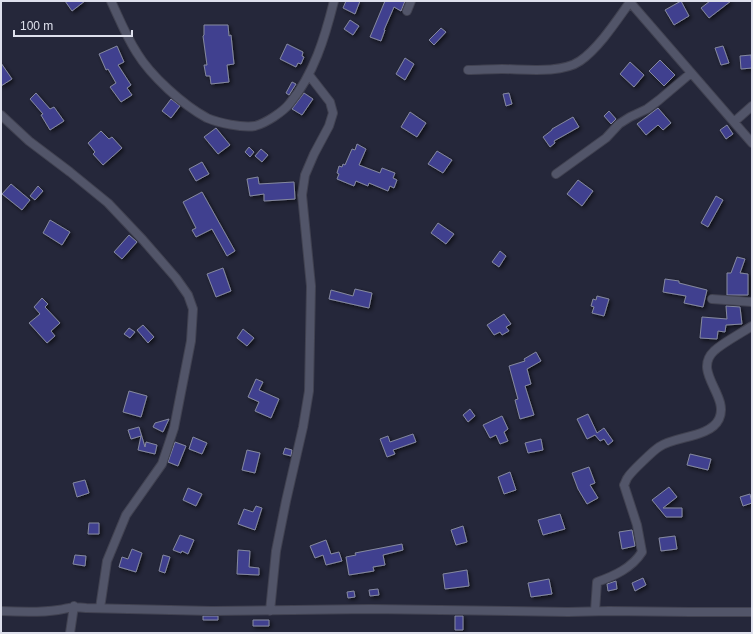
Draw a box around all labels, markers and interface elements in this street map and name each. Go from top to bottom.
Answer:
scale bar [14,12,132,38]
text: 100 m [20,19,53,33]

